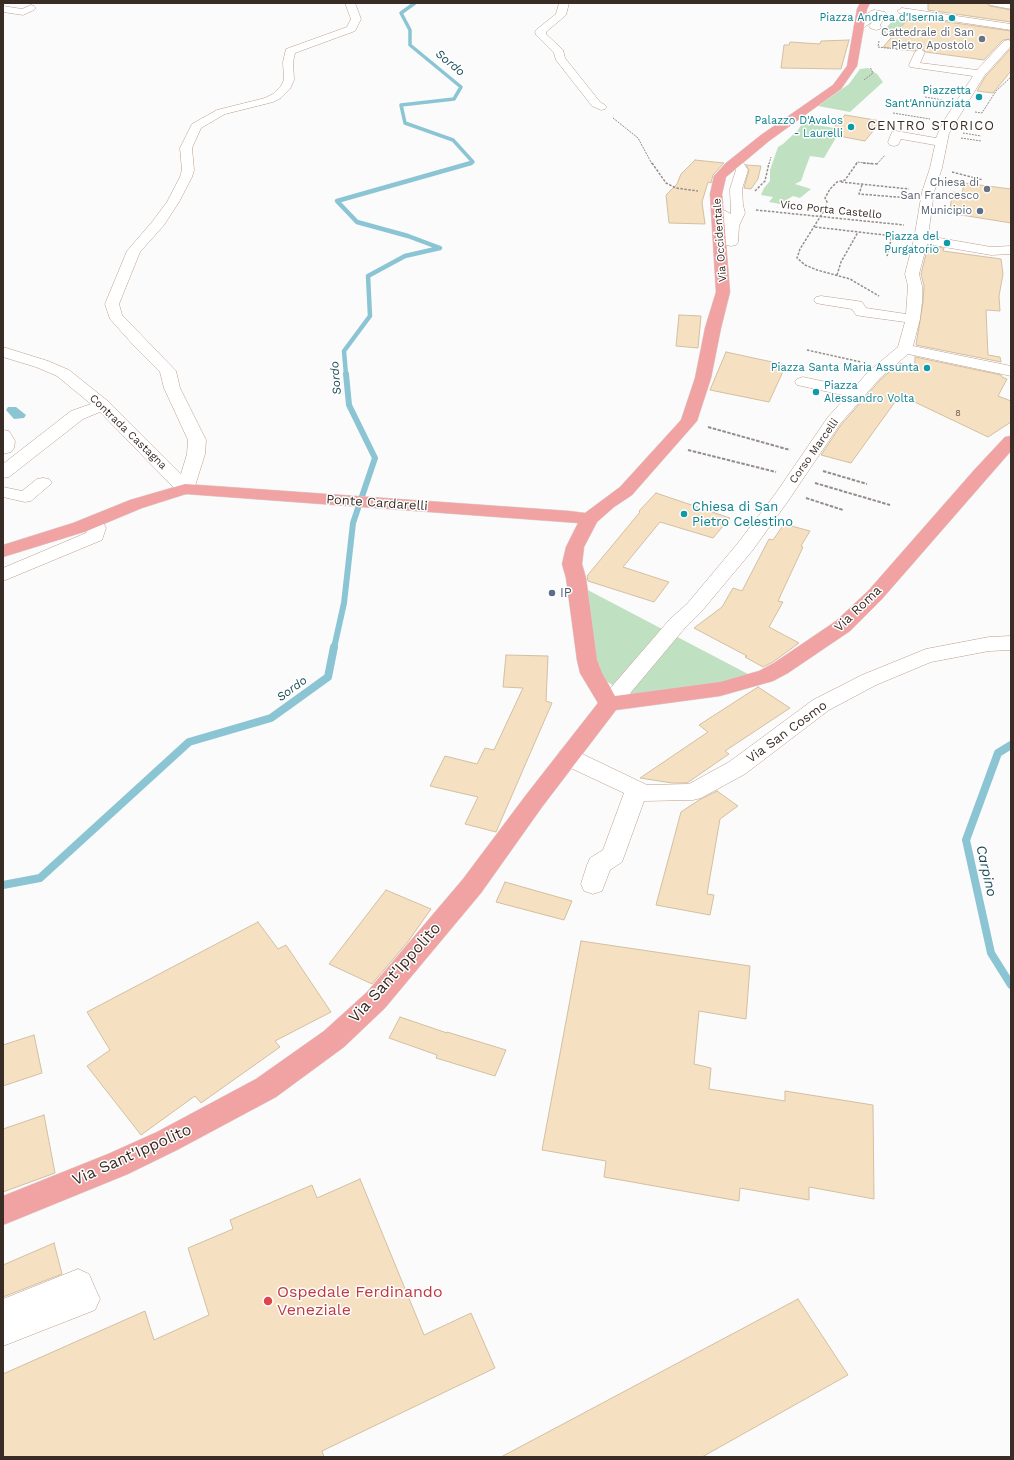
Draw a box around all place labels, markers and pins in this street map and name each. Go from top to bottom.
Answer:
place label: Piazza Andrea d'Isernia [820,11,944,25]
marker: Piazza Andrea d'Isernia [947,13,957,23]
place label: Cattedrale di San Pietro Apostolo [881,26,974,52]
marker: Cattedrale di San Pietro Apostolo [977,34,987,44]
place label: Piazzetta Sant'Annunziata [885,84,971,110]
marker: Piazzetta Sant'Annunziata [974,92,984,102]
place label: Palazzo D'Avalos - Laurelli [755,114,843,140]
marker: Palazzo D'Avalos - Laurelli [846,122,856,132]
place label: Chiesa di San Francesco [901,176,979,202]
marker: Chiesa di San Francesco [982,184,992,194]
place label: Municipio [921,204,972,218]
marker: Municipio [975,206,985,216]
place label: Piazza del Purgatorio [884,230,939,256]
marker: Piazza del Purgatorio [942,238,952,248]
place label: Piazza Santa Maria Assunta [771,361,919,375]
marker: Piazza Santa Maria Assunta [922,363,932,373]
place label: Piazza Alessandro Volta [824,379,914,405]
marker: Piazza Alessandro Volta [811,387,821,397]
place label: Chiesa di San Pietro Celestino [692,499,793,530]
marker: Chiesa di San Pietro Celestino [679,509,689,519]
place label: IP [560,585,572,601]
marker: IP [547,588,557,598]
place label: Ospedale Ferdinando Veneziale [277,1282,443,1320]
marker: Ospedale Ferdinando Veneziale [262,1295,274,1307]

